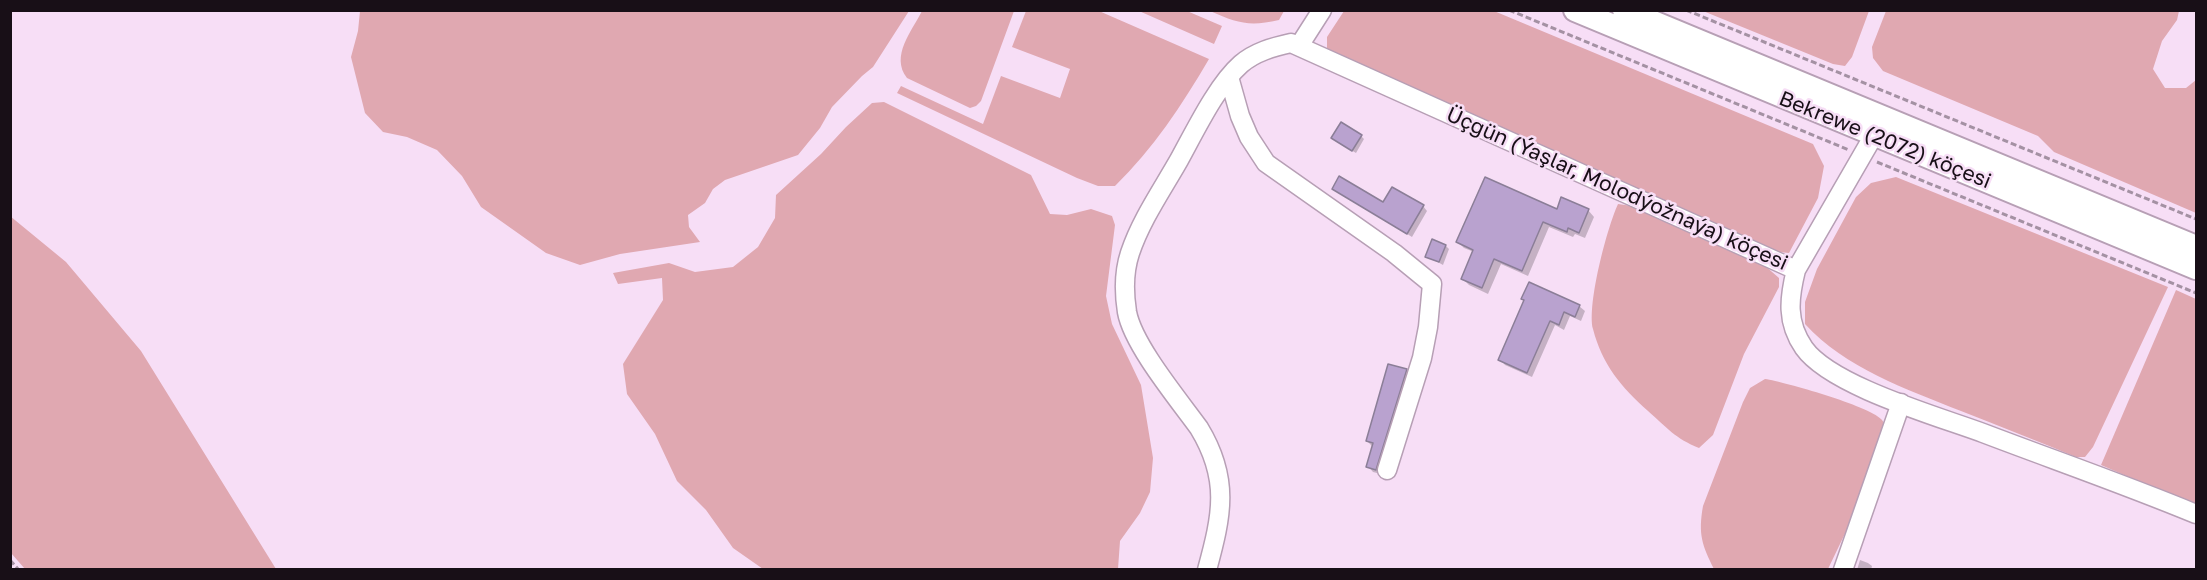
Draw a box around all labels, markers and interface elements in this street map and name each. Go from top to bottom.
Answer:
street label: Bekrewe (2072) köçesi [1775,86,1995,194]
street label: Üçgün (Ýaşlar, Molodýožnaýa) köçesi [1442,102,1792,276]

